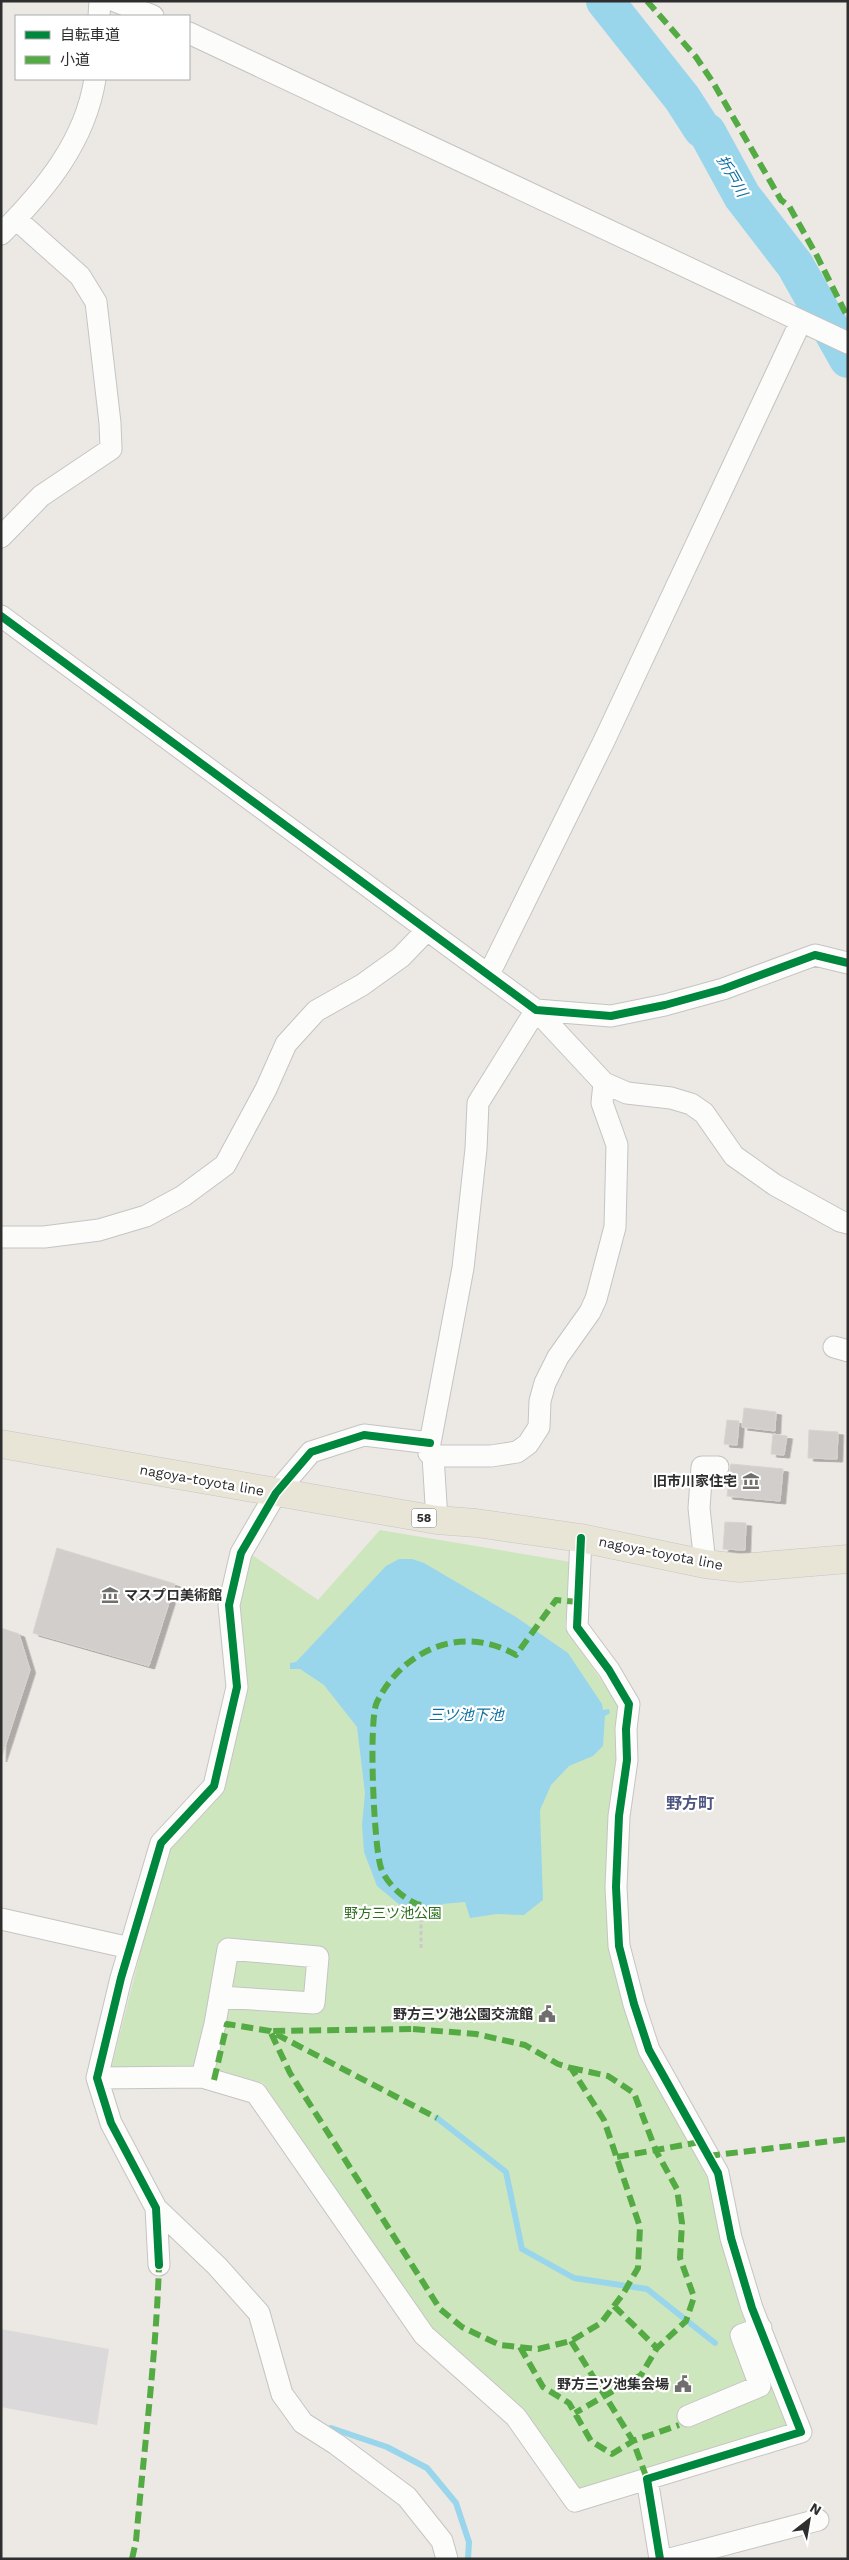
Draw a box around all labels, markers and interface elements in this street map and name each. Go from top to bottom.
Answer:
legend [15,15,190,80]
text: 自転車道 [60,26,120,44]
text: 小道 [60,51,90,69]
water label: 折戸川 [713,152,752,202]
street label: nagoya-toyota line [138,1461,266,1499]
museum icon: 旧市川家住宅 [741,1471,761,1491]
place label: 旧市川家住宅 [653,1473,737,1489]
road number: 58 [412,1509,436,1528]
street label: nagoya-toyota line [598,1533,724,1573]
museum icon: マスプロ美術館 [100,1585,120,1605]
place label: マスプロ美術館 [124,1587,222,1603]
water label: 三ツ池下池 [428,1706,505,1724]
district label: 野方町 [666,1794,714,1813]
park label: 野方三ツ池公園 [344,1905,442,1921]
public building icon: 野方三ツ池公園交流館 [537,2004,557,2024]
place label: 野方三ツ池公園交流館 [393,2006,533,2022]
public building icon: 野方三ツ池集会場 [673,2374,693,2394]
place label: 野方三ツ池集会場 [557,2376,669,2392]
north arrow [784,2495,834,2545]
text: N [807,2499,824,2518]

